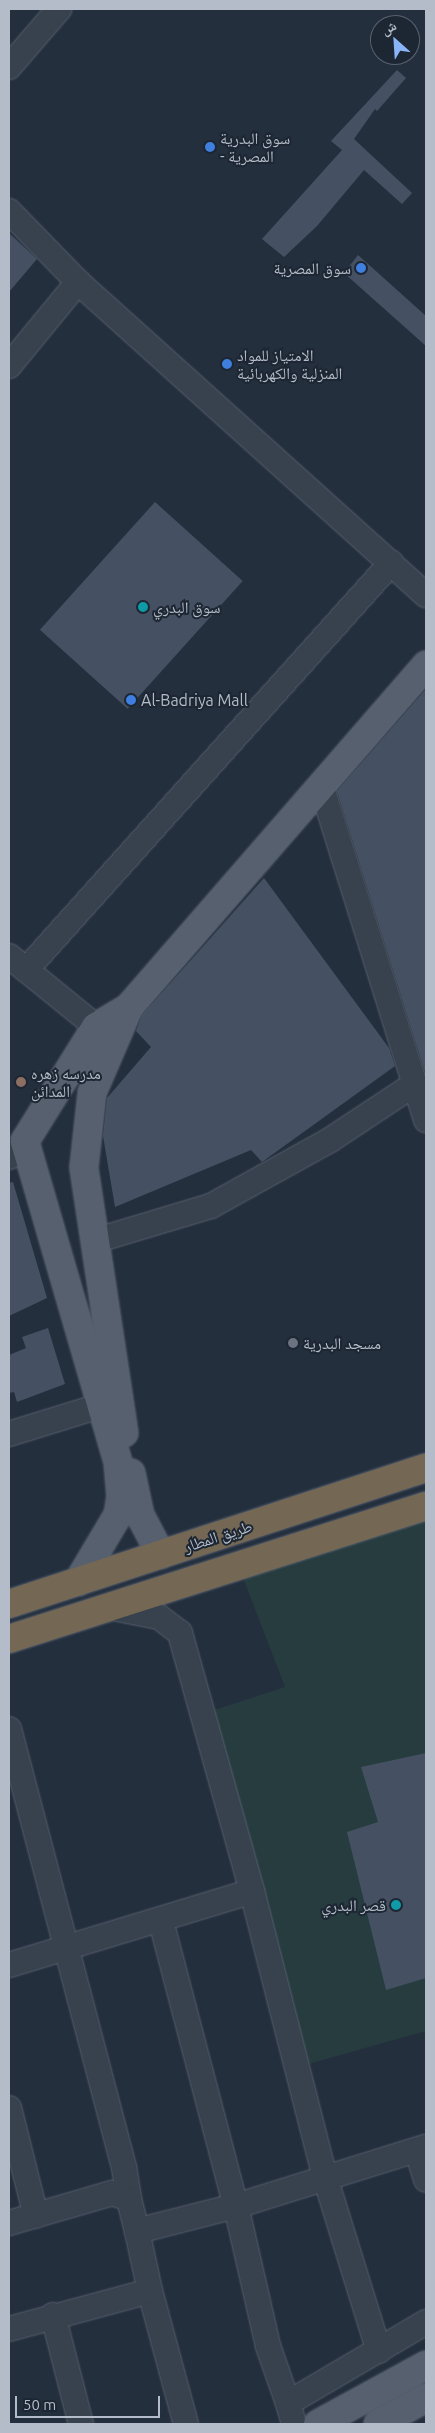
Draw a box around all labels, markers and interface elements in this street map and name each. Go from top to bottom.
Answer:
north arrow [370,15,420,65]
text: ش [379,17,399,38]
place label: سوق البدرية - المصرية [220,128,290,166]
marker: سوق البدرية - المصرية [204,141,216,153]
place label: سوق المصرية [274,258,351,278]
marker: سوق المصرية [355,262,367,274]
place label: الامتياز للمواد المنزلية والكهربائية [237,345,342,383]
marker: الامتياز للمواد المنزلية والكهربائية [221,358,233,370]
place label: سوق البدري [153,597,221,617]
marker: سوق البدري [137,601,149,613]
place label: Al-Badriya Mall [141,690,248,710]
marker: Al-Badriya Mall [125,694,137,706]
place label: مدرسه زهره المدائن [31,1063,101,1101]
marker: مدرسه زهره المدائن [15,1076,27,1088]
place label: مسجد البدرية [303,1333,381,1353]
marker: مسجد البدرية [287,1337,299,1349]
street label: طريق المطار [181,1516,255,1556]
place label: قصر البدري [321,1895,386,1915]
marker: قصر البدري [390,1899,402,1911]
scale bar [18,2386,162,2418]
text: 50 m [23,2396,56,2413]

